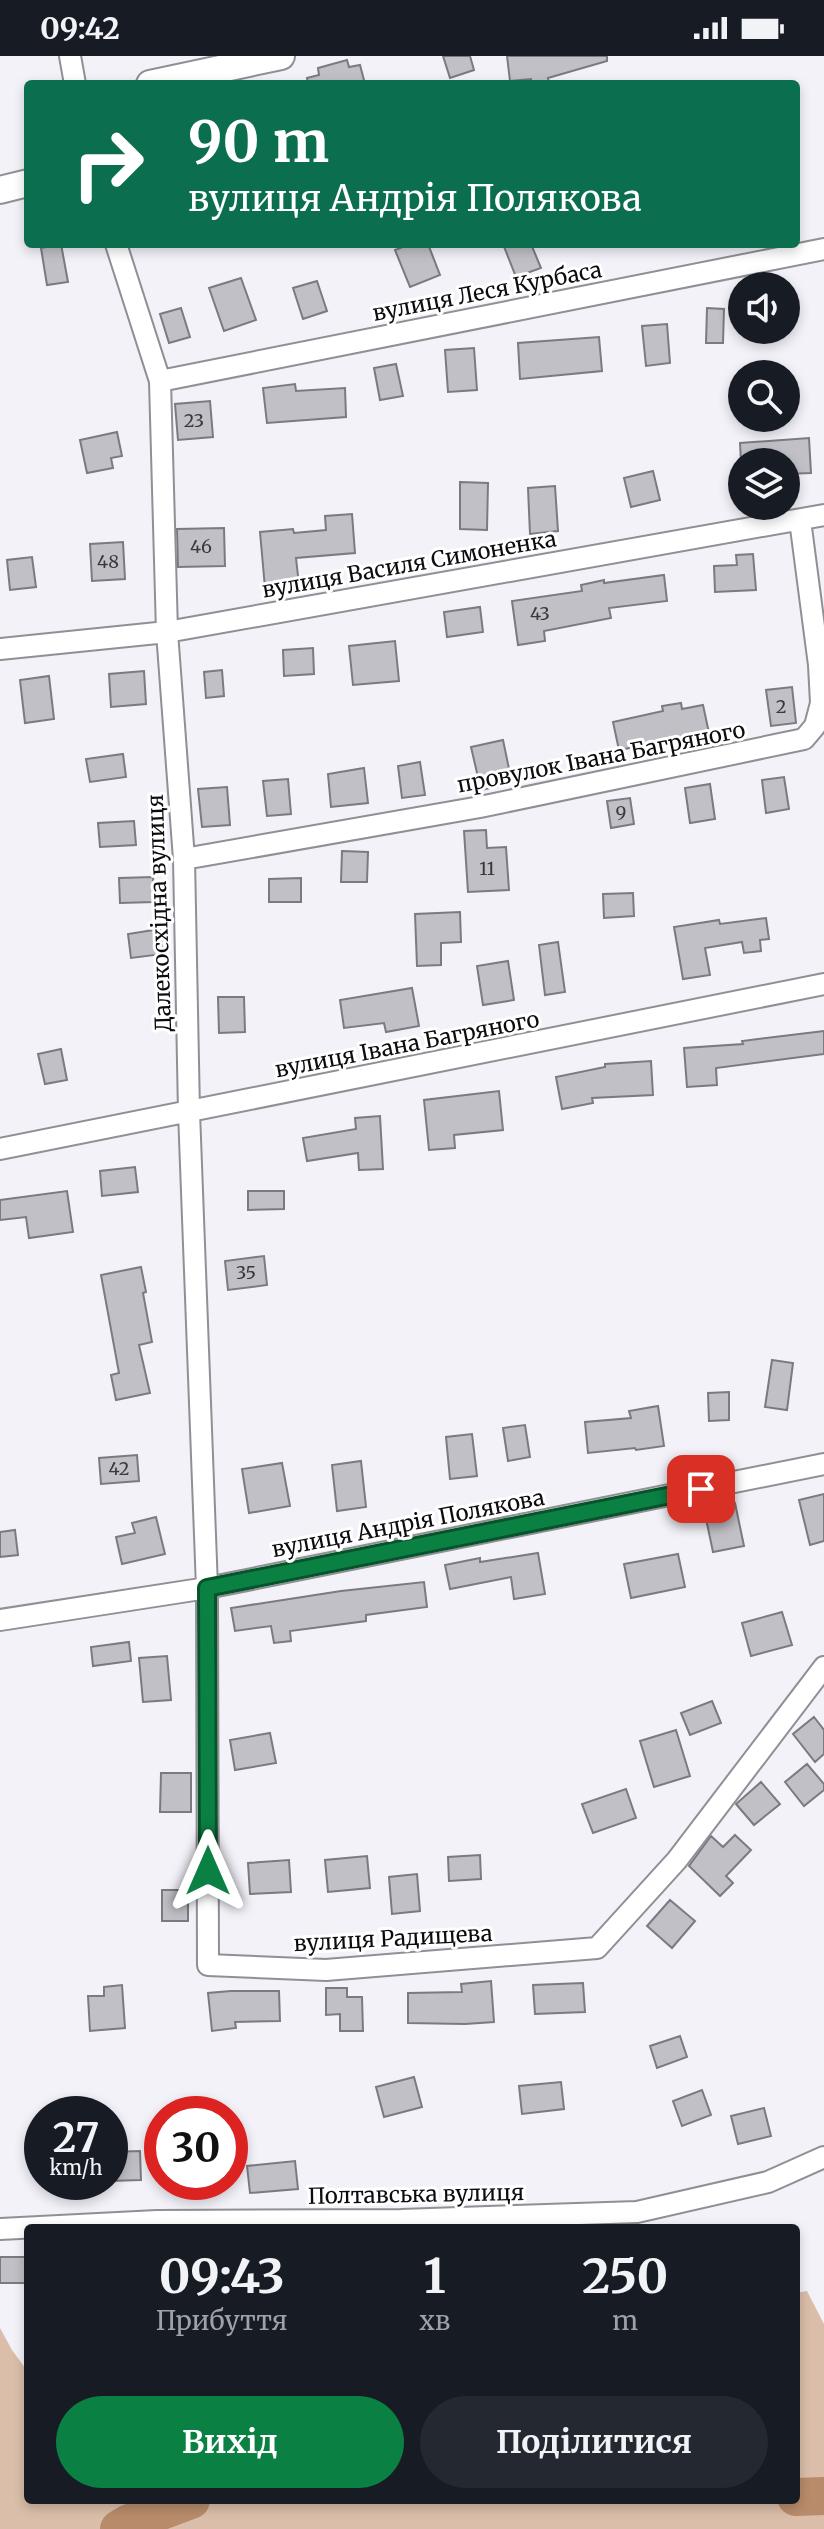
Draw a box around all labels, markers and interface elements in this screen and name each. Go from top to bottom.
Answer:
text: 09:42 [40,9,120,47]
text: 90 m [188,107,329,177]
icon: right [56,112,160,216]
text: вулиця Андрія Полякова [188,176,642,221]
street label: вулиця Леся Курбаса [370,255,604,327]
map controls [728,272,800,520]
button: sound [728,272,800,344]
button: search [728,360,800,432]
house number: 23 [184,409,204,432]
button: layers [728,448,800,520]
street label: вулиця Василя Симоненка [260,524,559,604]
house number: 46 [190,535,212,558]
house number: 48 [97,550,119,573]
house number: 43 [530,602,550,625]
house number: 2 [776,695,786,718]
street label: провулок Івана Багряного [454,715,748,799]
street label: Далекосхідна вулиця [141,794,177,1032]
house number: 9 [616,801,626,824]
house number: 11 [479,857,495,880]
street label: вулиця Івана Багряного [273,1005,542,1083]
house number: 35 [236,1261,256,1284]
pin [667,1455,735,1523]
house number: 42 [109,1457,129,1480]
icon: arrive [679,1467,723,1511]
street label: вулиця Андрія Полякова [269,1483,547,1563]
position arrow [166,1829,250,1913]
street label: вулиця Радищева [293,1919,493,1957]
speed limit sign: 30 [144,2096,248,2200]
text: 27 [53,2113,99,2163]
text: km/h [50,2155,102,2180]
street label: Полтавська вулиця [308,2178,524,2210]
text: 09:43 [159,2246,285,2306]
text: 1 [424,2246,446,2306]
text: 250 [582,2246,668,2306]
text: Прибуття [156,2304,287,2337]
text: хв [419,2304,450,2337]
text: m [612,2304,638,2337]
button: Вихід [56,2396,404,2488]
button: Поділитися [420,2396,768,2488]

